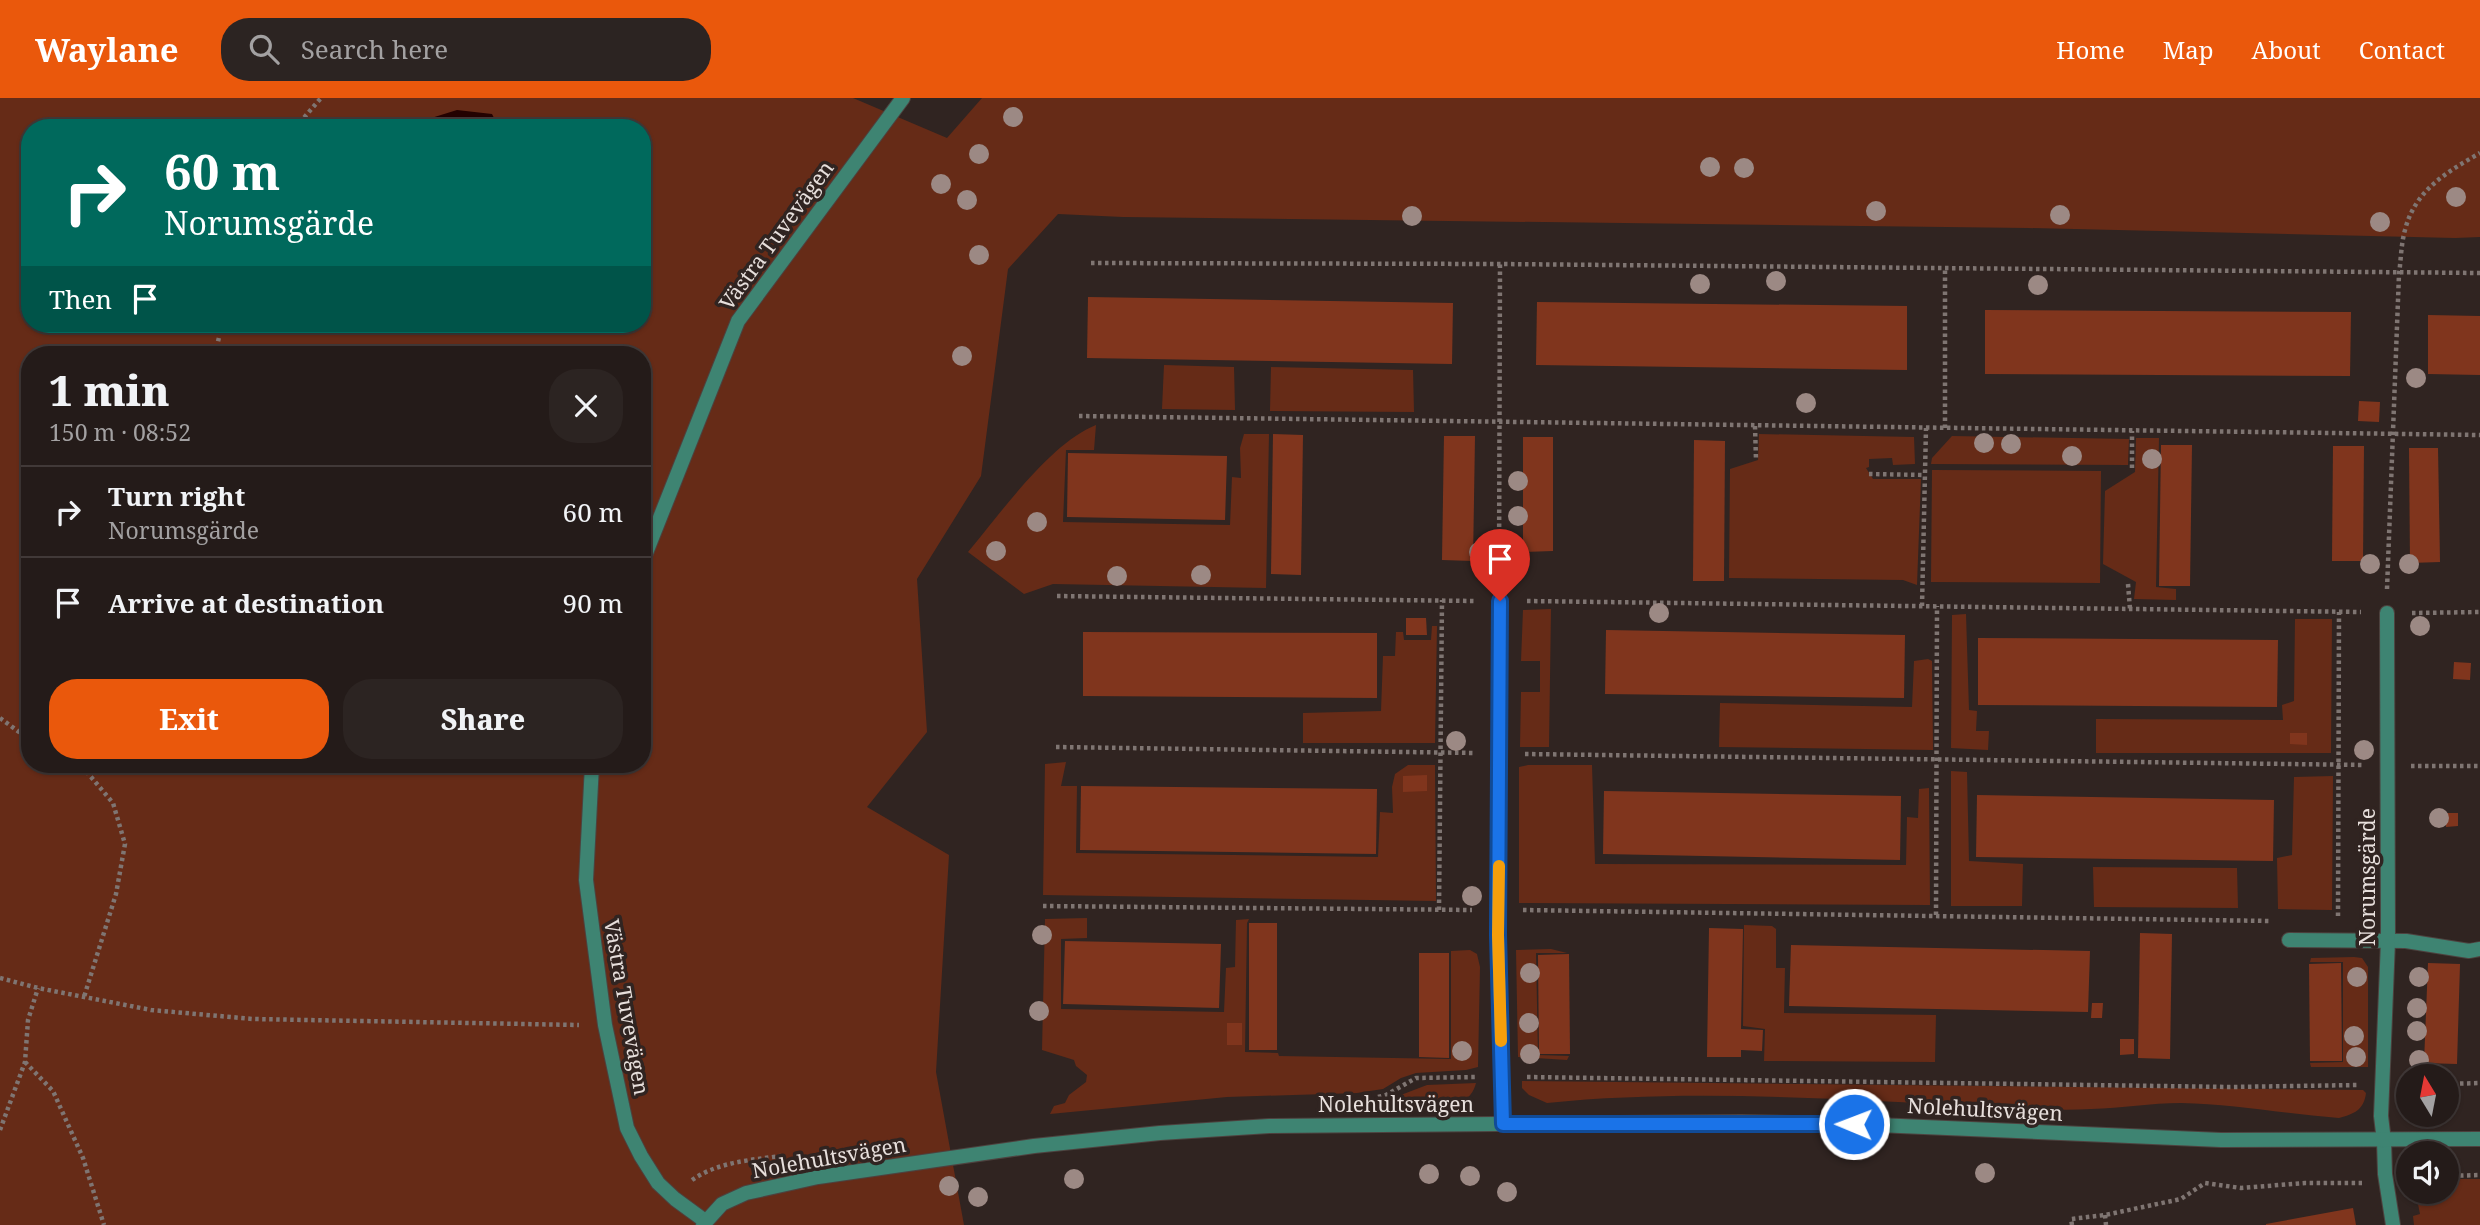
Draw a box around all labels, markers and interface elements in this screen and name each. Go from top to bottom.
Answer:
search box [221,18,711,81]
text: Waylane [35,27,179,72]
icon: search [245,30,283,68]
text: Search here [301,31,448,67]
text: Home [2056,33,2125,66]
text: Map [2163,33,2214,66]
text: About [2252,33,2321,66]
text: Contact [2359,33,2445,66]
text: 60 m [164,138,280,204]
icon: right [49,147,140,238]
street label: Västra Tuvevägen [712,155,840,315]
text: Norumsgärde [164,201,374,244]
icon: arrive [126,280,164,318]
text: Then [49,281,112,317]
text: 1 min [49,361,170,418]
button: close [549,369,623,443]
text: 150 m · 08:52 [49,416,191,448]
text: Turn right [108,478,245,514]
icon: right [49,493,87,531]
text: 60 m [563,494,623,530]
text: Norumsgärde [108,514,259,546]
pin [1470,529,1530,601]
icon: arrive [1481,540,1519,578]
icon: arrive [49,584,87,622]
text: Arrive at destination [108,585,384,621]
text: 90 m [563,585,623,621]
button: Exit [49,679,329,759]
button: Share [343,679,623,759]
street label: Norumsgärde [2353,808,2381,946]
street label: Västra Tuvevägen [598,917,656,1097]
north arrow [2396,1064,2459,1127]
map controls [2396,1064,2459,1204]
position arrow [1817,1087,1891,1161]
street label: Nolehultsvägen [1318,1090,1474,1118]
street label: Nolehultsvägen [1906,1091,2064,1127]
street label: Nolehultsvägen [750,1130,908,1184]
button: sound [2396,1141,2459,1204]

